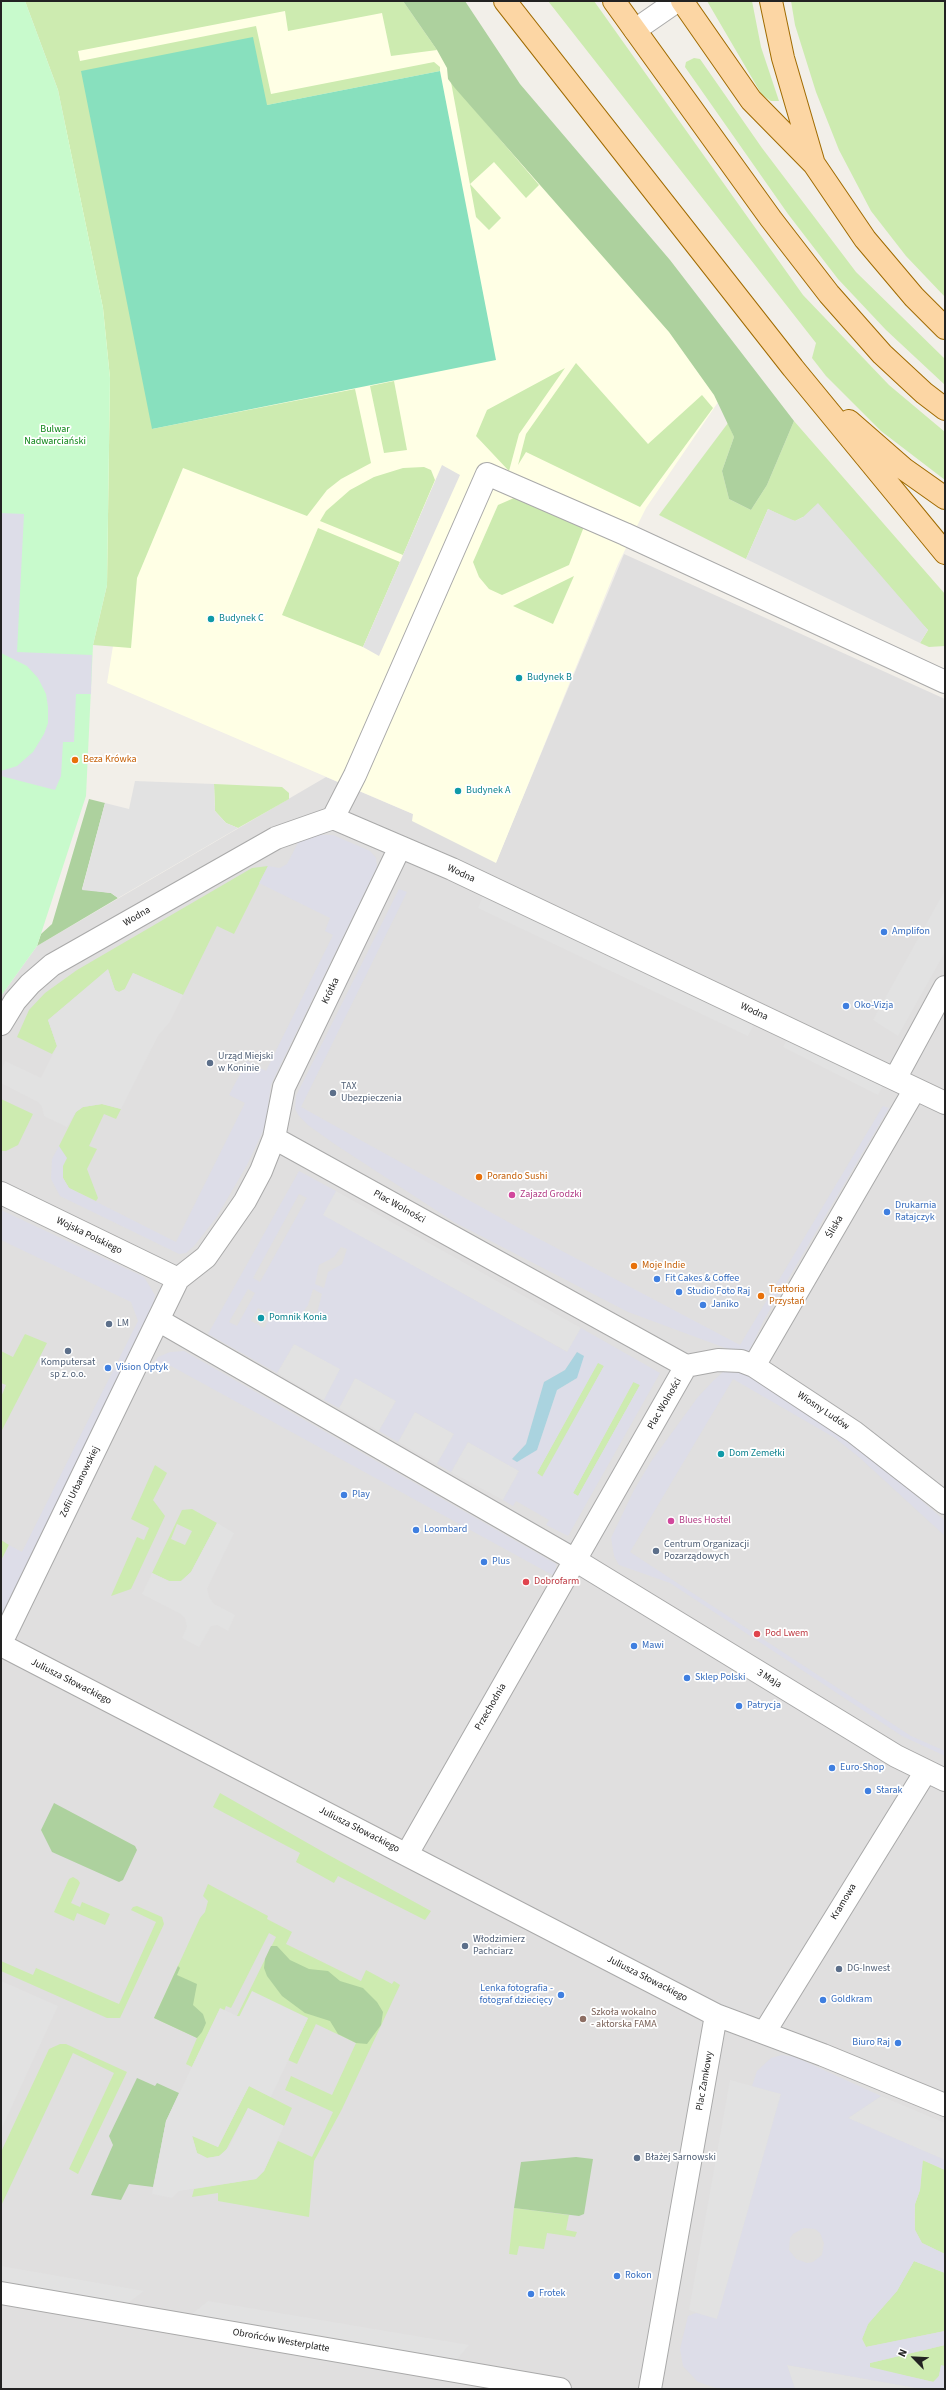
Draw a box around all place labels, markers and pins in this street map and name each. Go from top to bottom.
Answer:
place label: Budynek C [219,613,264,625]
marker: Budynek C [206,614,216,624]
place label: Budynek B [527,672,572,684]
marker: Budynek B [514,673,524,683]
place label: Beza Krówka [83,754,137,766]
marker: Beza Krówka [70,755,80,765]
place label: Budynek A [466,785,510,797]
marker: Budynek A [453,786,463,796]
place label: Amplifon [892,926,930,938]
marker: Amplifon [879,927,889,937]
place label: Oko-Vizja [854,1000,893,1012]
marker: Oko-Vizja [841,1001,851,1011]
place label: Urząd Miejski w Koninie [218,1051,273,1074]
marker: Urząd Miejski w Koninie [205,1058,215,1068]
place label: TAX Ubezpieczenia [341,1081,402,1104]
marker: TAX Ubezpieczenia [328,1088,338,1098]
place label: Porando Sushi [487,1171,547,1183]
marker: Porando Sushi [474,1172,484,1182]
place label: Zajazd Grodzki [520,1189,582,1201]
marker: Zajazd Grodzki [507,1190,517,1200]
place label: Drukarnia Ratajczyk [895,1200,936,1224]
marker: Drukarnia Ratajczyk [882,1207,892,1217]
place label: Moje Indie [642,1260,685,1272]
marker: Moje Indie [629,1261,639,1271]
place label: Fit Cakes & Coffee [665,1273,739,1285]
marker: Fit Cakes & Coffee [652,1274,662,1284]
place label: Trattoria Przystań [769,1284,805,1308]
place label: Studio Foto Raj [687,1286,750,1298]
marker: Studio Foto Raj [674,1287,684,1297]
marker: Trattoria Przystań [756,1291,766,1301]
place label: Janiko [711,1299,739,1311]
marker: Janiko [698,1300,708,1310]
place label: Pomnik Konia [269,1312,327,1324]
marker: Pomnik Konia [256,1313,266,1323]
place label: LM [117,1318,129,1330]
marker: LM [104,1319,114,1329]
marker: Komputersat sp z. o.o. [63,1346,73,1356]
place label: Komputersat sp z. o.o. [41,1357,95,1380]
place label: Vision Optyk [116,1362,168,1374]
marker: Vision Optyk [103,1363,113,1373]
place label: Dom Zemełki [729,1448,785,1460]
marker: Dom Zemełki [716,1449,726,1459]
place label: Play [352,1489,370,1501]
marker: Play [339,1490,349,1500]
place label: Blues Hostel [679,1515,731,1527]
marker: Blues Hostel [666,1516,676,1526]
place label: Loombard [424,1524,467,1536]
marker: Loombard [411,1525,421,1535]
place label: Centrum Organizacji Pozarządowych [664,1539,749,1562]
marker: Centrum Organizacji Pozarządowych [651,1546,661,1556]
place label: Plus [492,1556,510,1568]
marker: Plus [479,1557,489,1567]
place label: Dobrofarm [534,1576,579,1588]
marker: Dobrofarm [521,1577,531,1587]
place label: Pod Lwem [765,1628,808,1640]
marker: Pod Lwem [752,1629,762,1639]
place label: Mawi [642,1640,664,1652]
marker: Mawi [629,1641,639,1651]
place label: Sklep Polski [695,1672,745,1684]
marker: Sklep Polski [682,1673,692,1683]
place label: Patrycja [747,1700,781,1712]
marker: Patrycja [734,1701,744,1711]
place label: Euro-Shop [840,1762,884,1774]
marker: Euro-Shop [827,1763,837,1773]
place label: Starak [876,1785,903,1797]
marker: Starak [863,1786,873,1796]
place label: Włodzimierz Pachciarz [473,1934,525,1958]
marker: Włodzimierz Pachciarz [460,1941,470,1951]
place label: DG-Inwest [847,1963,890,1975]
marker: DG-Inwest [834,1964,844,1974]
place label: Lenka fotografia - fotograf dziecięcy [480,1983,553,2006]
marker: Lenka fotografia - fotograf dziecięcy [556,1990,566,2000]
place label: Goldkram [831,1994,872,2006]
marker: Goldkram [818,1995,828,2005]
place label: Szkoła wokalno - aktorska FAMA [591,2007,657,2030]
marker: Szkoła wokalno - aktorska FAMA [578,2014,588,2024]
place label: Biuro Raj [852,2037,890,2049]
marker: Biuro Raj [893,2038,903,2048]
place label: Błażej Sarnowski [645,2152,716,2164]
marker: Błażej Sarnowski [632,2153,642,2163]
place label: Rokon [625,2270,652,2282]
marker: Rokon [612,2271,622,2281]
place label: Frotek [539,2288,566,2300]
marker: Frotek [526,2289,536,2299]

